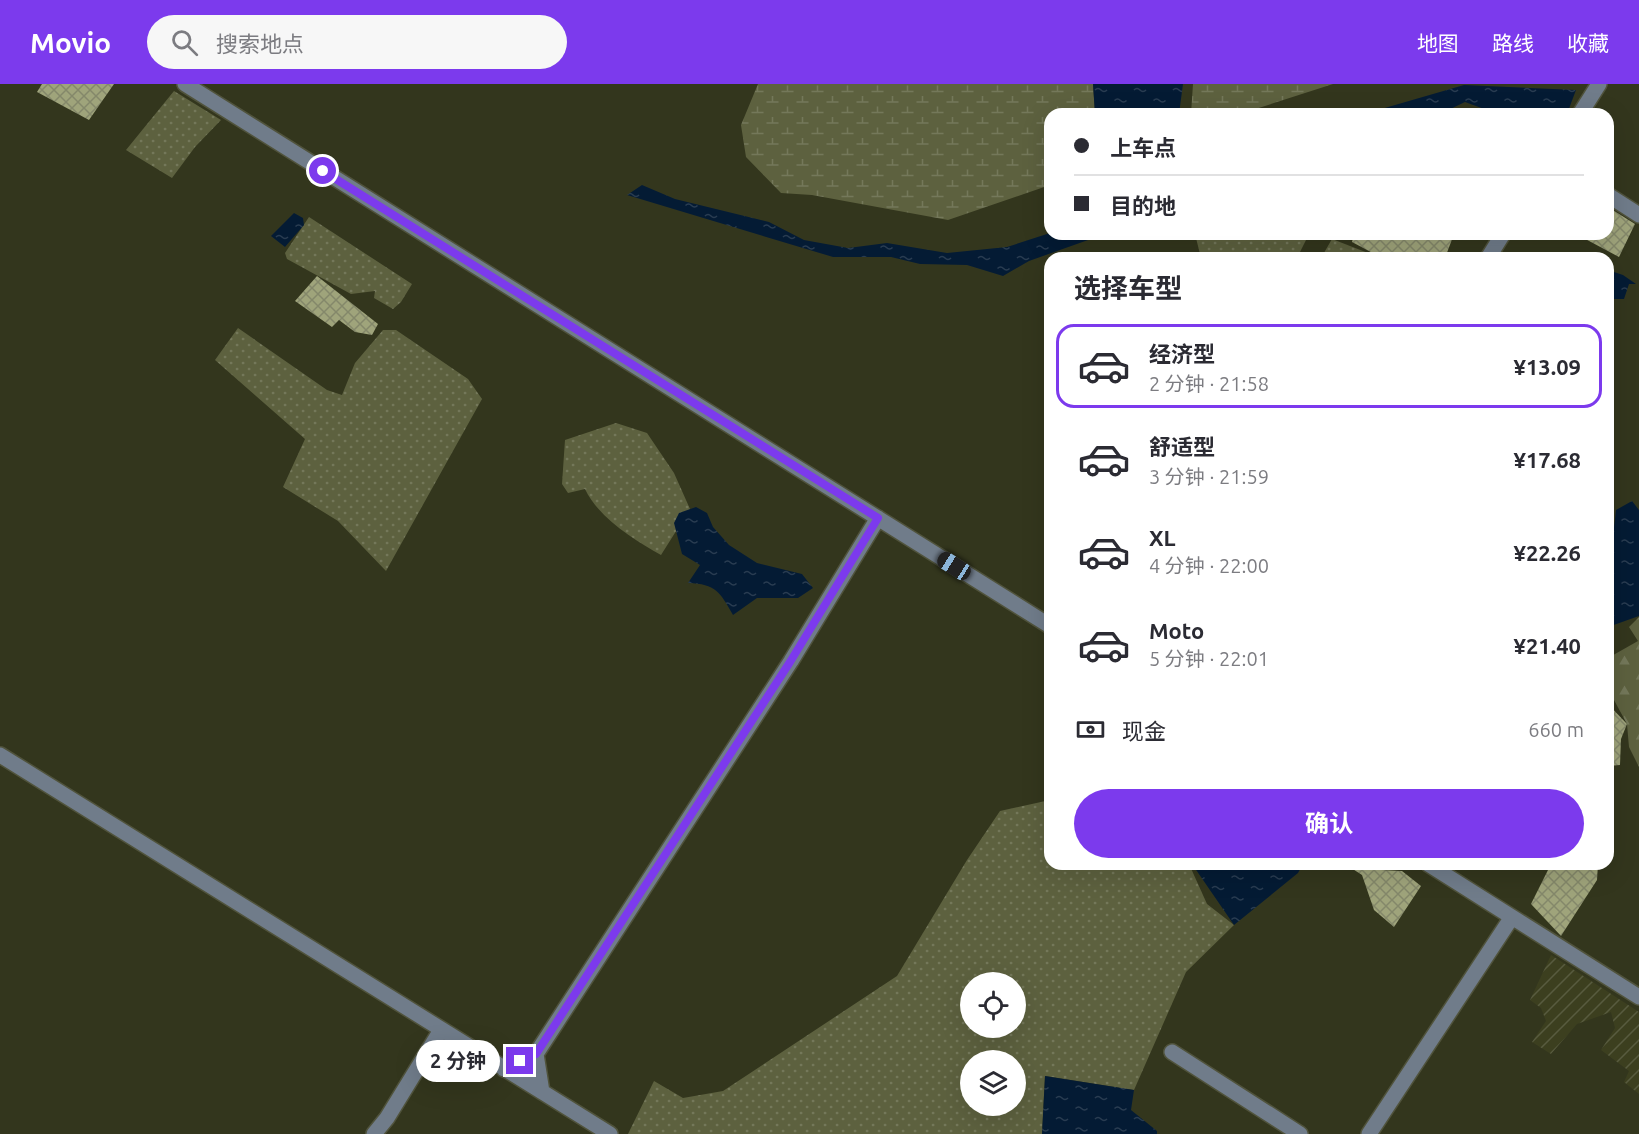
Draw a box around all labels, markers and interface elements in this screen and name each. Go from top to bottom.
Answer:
search box [147,15,567,69]
icon: search [168,26,201,59]
text: Movio [30,27,111,58]
text: 搜索地点 [216,31,304,56]
text: 地图 [1417,31,1459,55]
text: 路线 [1492,31,1534,55]
text: 收藏 [1567,31,1609,55]
text: 上车点 [1110,135,1176,160]
route start [309,157,336,184]
text: 目的地 [1110,193,1176,218]
text: 选择车型 [1074,273,1182,303]
icon: car [1077,339,1131,393]
text: 经济型 [1149,341,1215,366]
text: ¥13.09 [1514,354,1581,379]
text: 2 分钟 · 21:58 [1149,372,1269,395]
icon: car [1077,432,1131,486]
text: 舒适型 [1149,434,1215,459]
text: ¥17.68 [1514,447,1581,472]
text: 3 分钟 · 21:59 [1149,465,1269,488]
icon: car [1077,525,1131,579]
text: XL [1149,525,1176,550]
text: ¥22.26 [1514,540,1581,565]
car [934,549,974,583]
text: 4 分钟 · 22:00 [1149,554,1269,577]
icon: car [1077,618,1131,672]
text: Moto [1149,618,1204,643]
text: ¥21.40 [1514,633,1581,658]
text: 5 分钟 · 22:01 [1149,647,1269,670]
icon: cash [1074,713,1107,746]
text: 现金 [1122,718,1166,743]
text: 660 m [1528,718,1584,741]
button: 确认 [1074,789,1584,858]
map controls [960,972,1026,1116]
button: locate [960,972,1026,1038]
callout: 2 分钟 [415,1040,499,1082]
route end [506,1047,533,1074]
text: 2 分钟 [430,1049,486,1072]
button: layers [960,1050,1026,1116]

